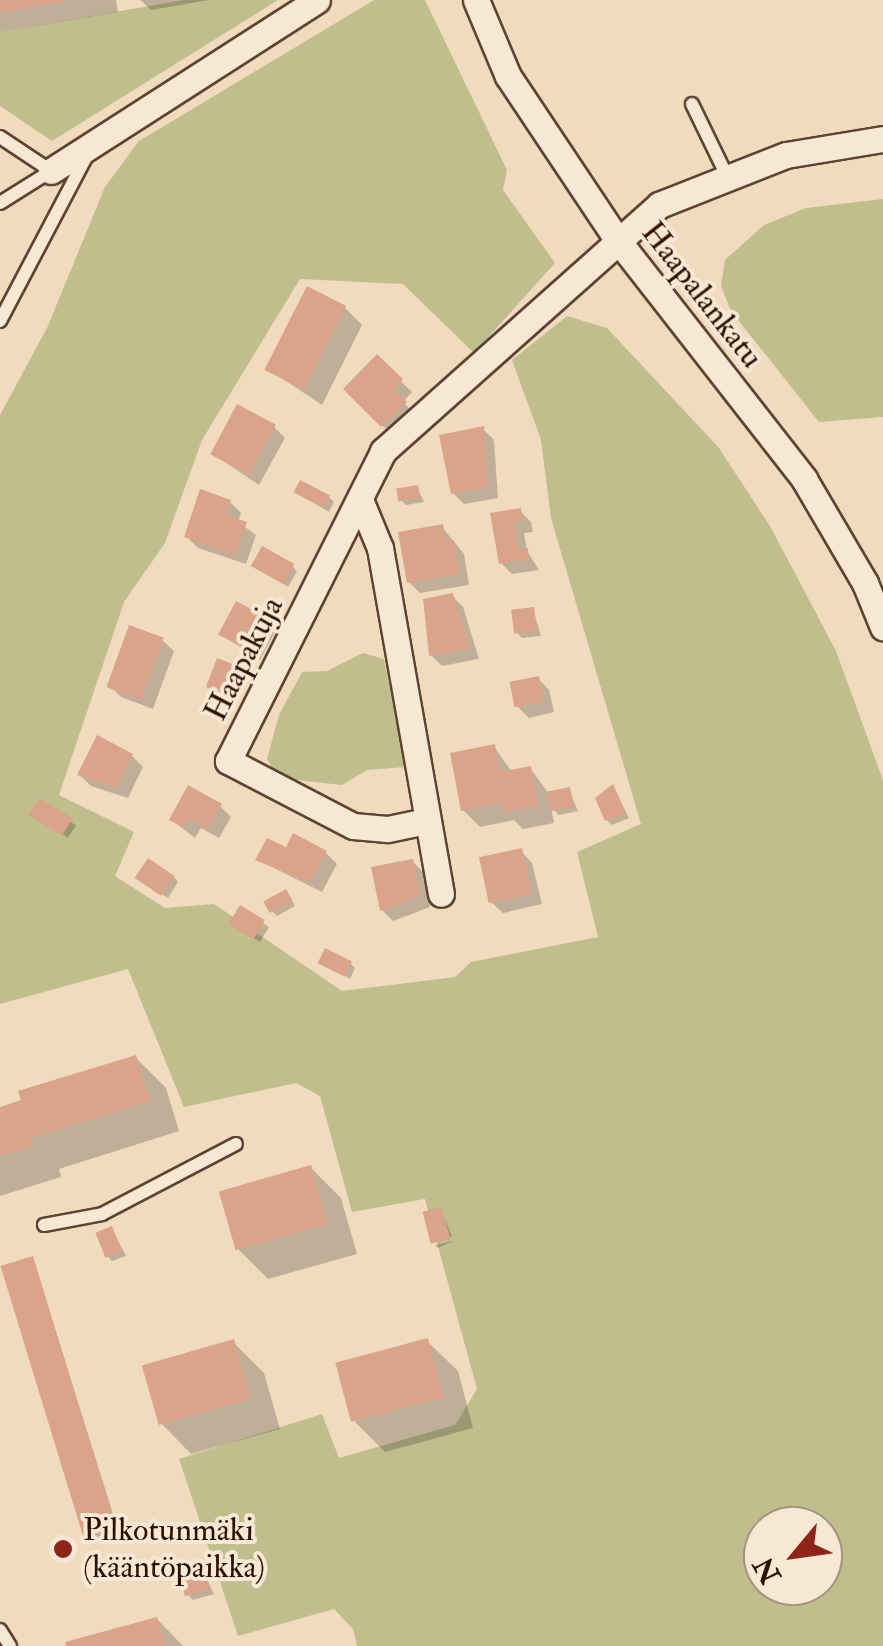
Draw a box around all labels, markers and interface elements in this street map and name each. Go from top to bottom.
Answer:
street label: Haapalankatu [633,214,771,376]
street label: Haapakuja [196,591,292,727]
north arrow [743,1506,843,1606]
place label: Pilkotunmäki (kääntöpaikka) [83,1512,265,1587]
marker: Pilkotunmäki (kääntöpaikka) [52,1538,74,1560]
text: N [747,1550,789,1589]

